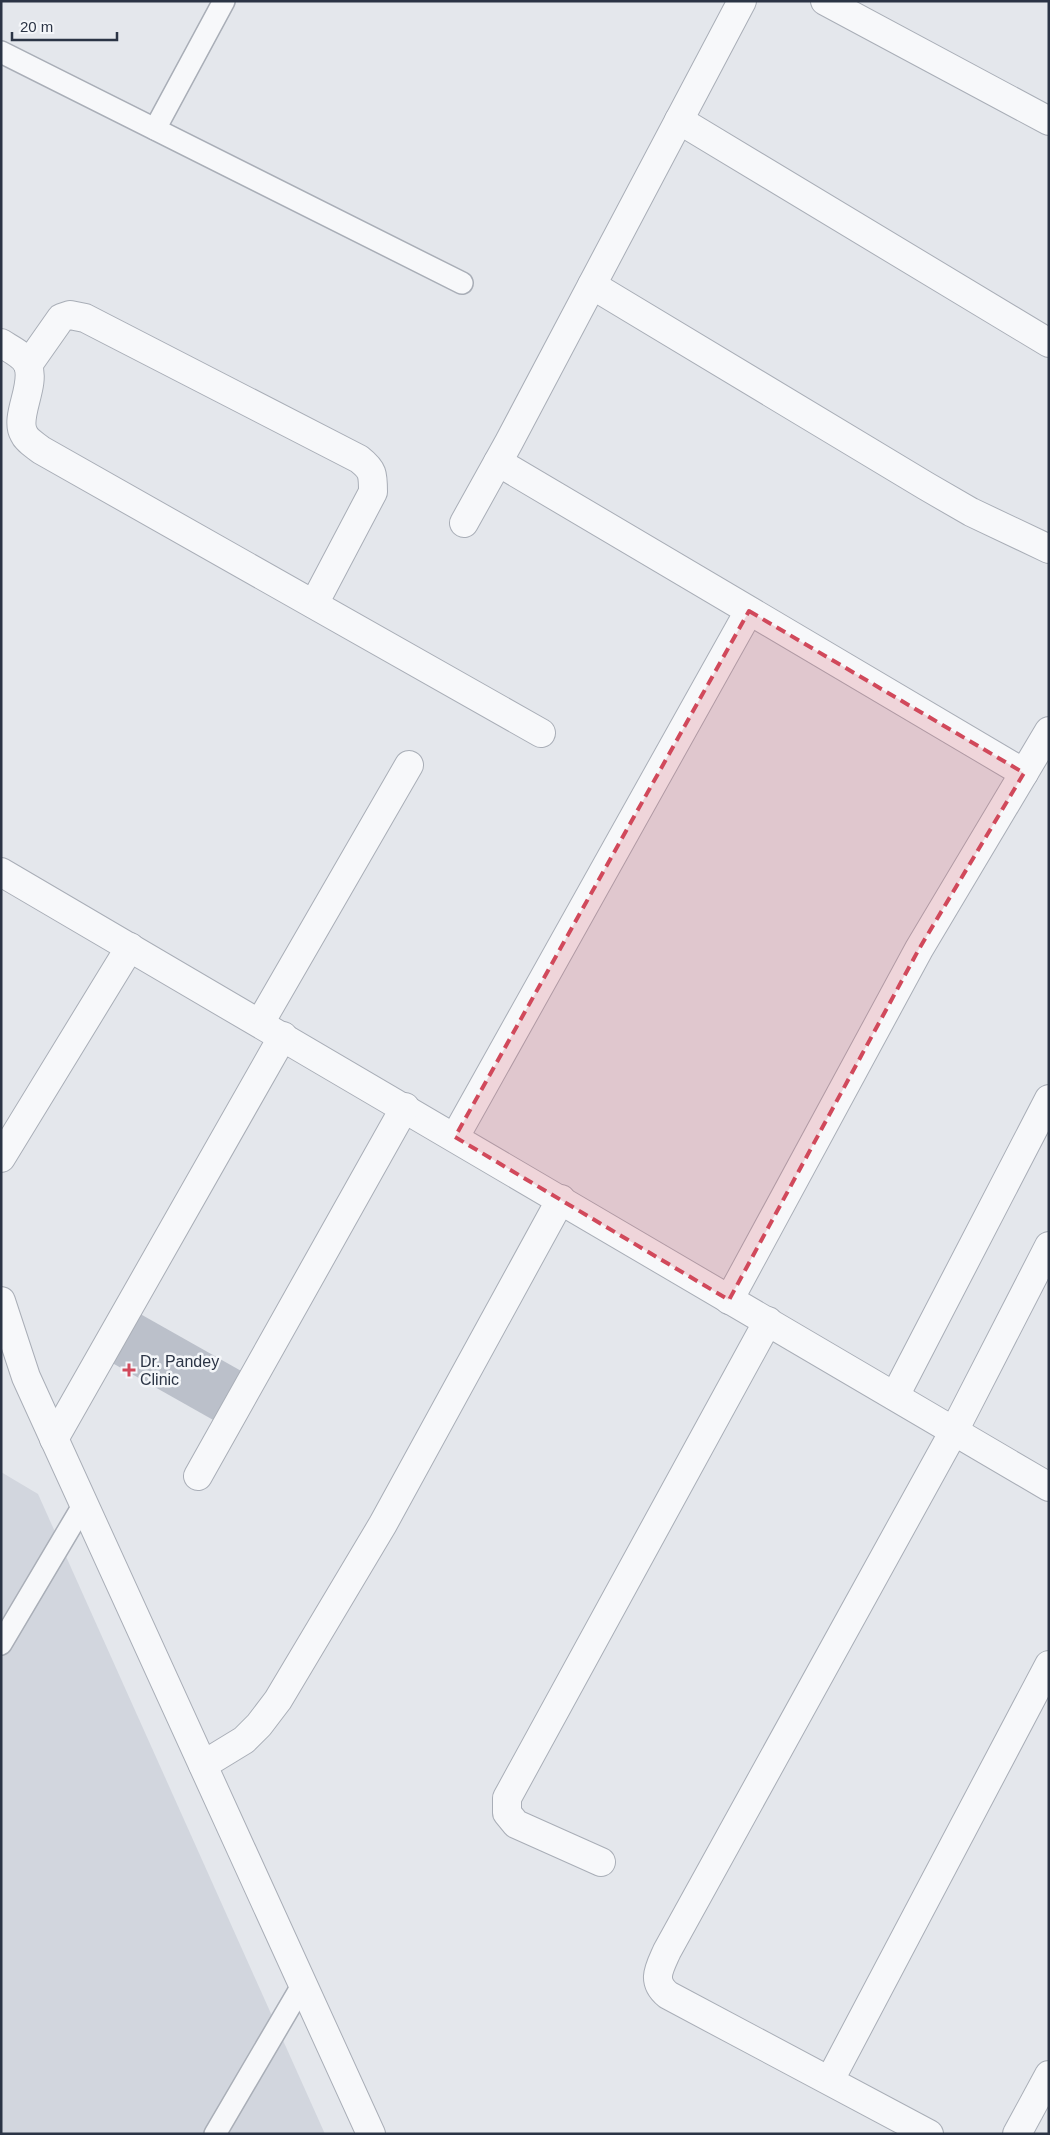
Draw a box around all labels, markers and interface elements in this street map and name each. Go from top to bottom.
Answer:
scale bar [12,10,118,42]
text: 20 m [20,18,53,35]
place label: Dr. Pandey Clinic [140,1353,219,1388]
marker: Dr. Pandey Clinic [122,1363,136,1377]

